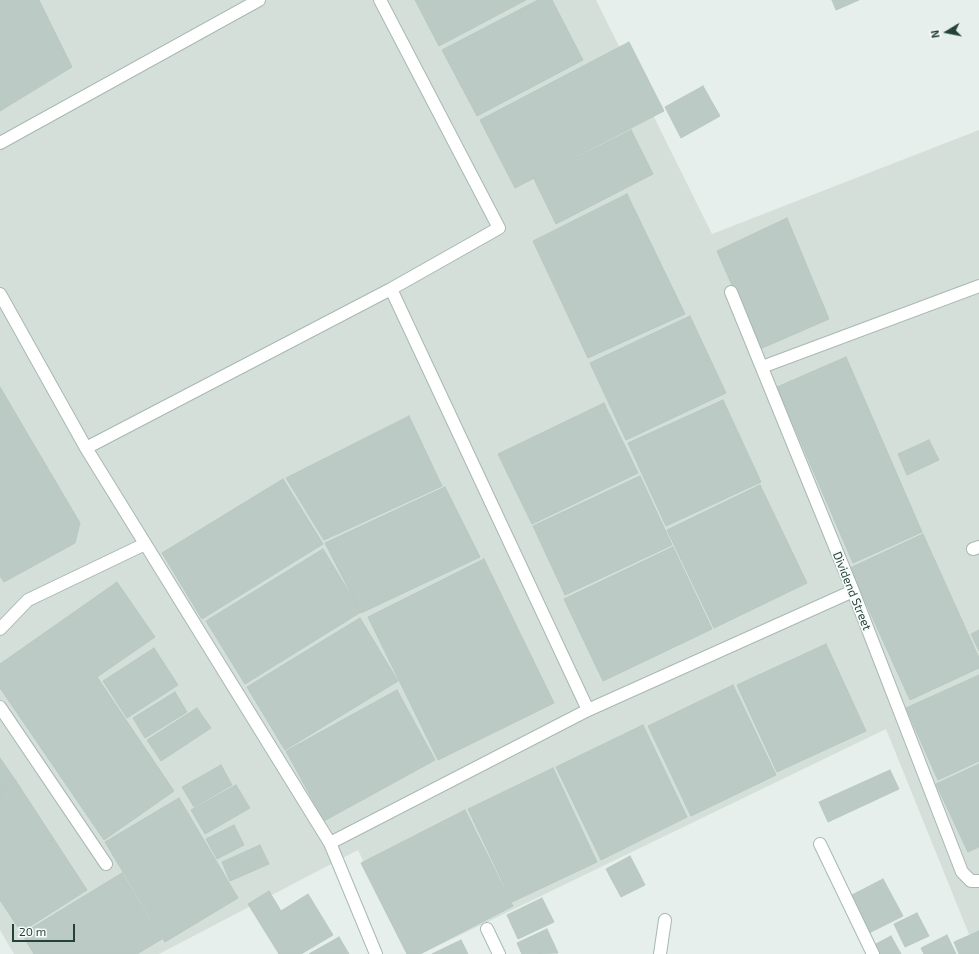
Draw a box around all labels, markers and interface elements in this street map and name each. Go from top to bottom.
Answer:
north arrow [927,12,967,52]
text: N [928,29,942,39]
street label: Dividend Street [830,550,874,632]
scale bar [14,916,77,942]
text: 20 m [19,924,46,938]

